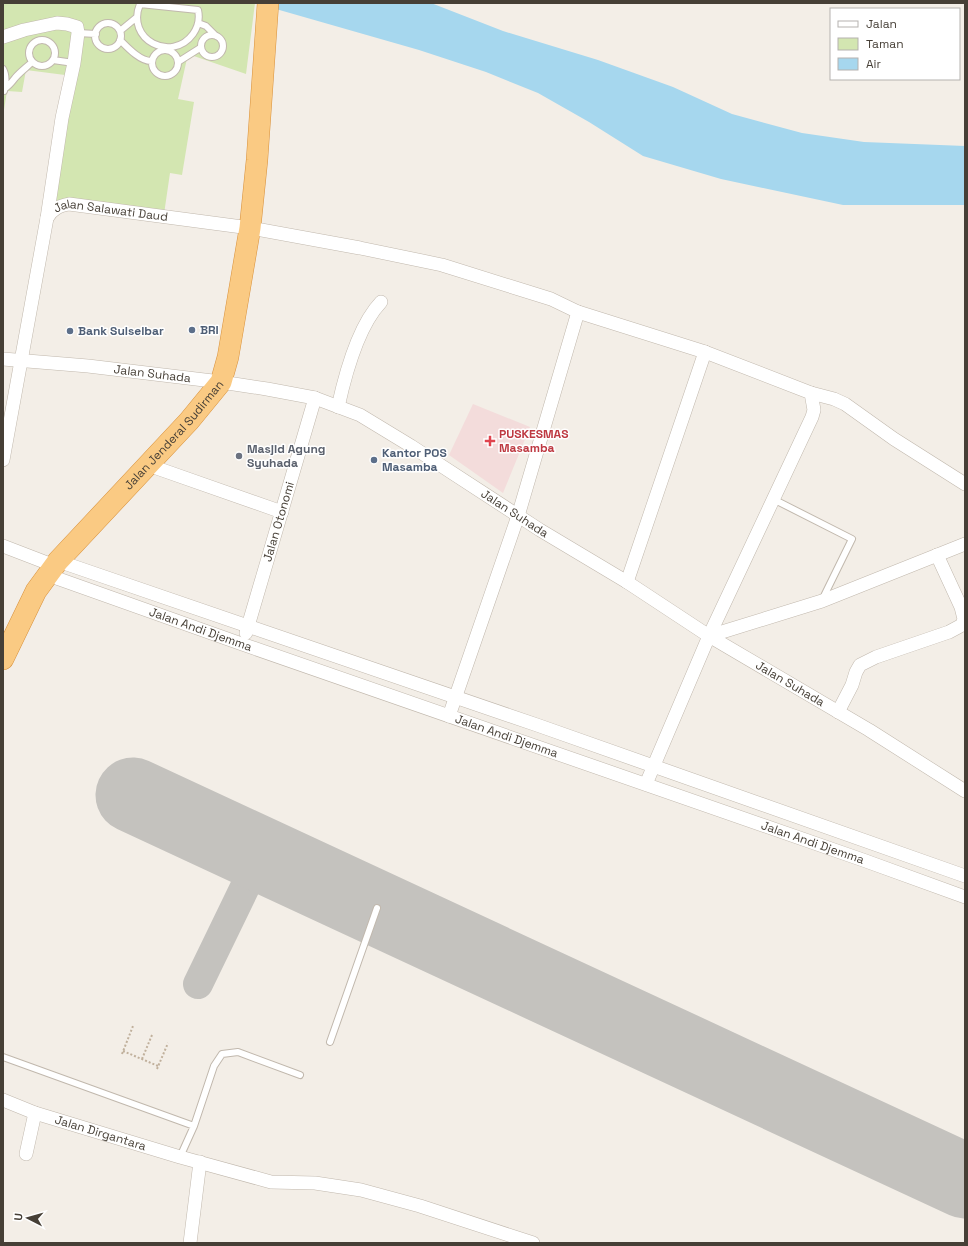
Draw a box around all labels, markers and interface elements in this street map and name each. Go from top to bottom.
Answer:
legend [830,8,960,80]
text: Jalan [866,16,897,32]
text: Taman [866,36,903,52]
text: Air [866,56,882,72]
street label: Jalan Salawati Daud [51,196,169,225]
place label: BRI [200,322,219,338]
place label: Bank Sulselbar [78,323,164,339]
marker: BRI [187,325,197,335]
marker: Bank Sulselbar [65,326,75,336]
street label: Jalan Suhada [113,361,192,386]
street label: Jalan Jenderal Sudirman [121,377,227,493]
place label: PUSKESMAS Masamba [499,426,568,456]
marker: PUSKESMAS Masamba [484,435,496,447]
place label: Masjid Agung Syuhada [247,441,325,471]
place label: Kantor POS Masamba [382,445,447,475]
marker: Masjid Agung Syuhada [234,451,244,461]
marker: Kantor POS Masamba [369,455,379,465]
street label: Jalan Otonomi [259,480,298,564]
street label: Jalan Suhada [478,486,551,541]
street label: Jalan Andi Djemma [147,604,254,655]
street label: Jalan Suhada [753,657,828,710]
street label: Jalan Andi Djemma [453,711,560,761]
street label: Jalan Andi Djemma [759,817,866,868]
street label: Jalan Dirgantara [53,1111,148,1154]
north arrow [8,1198,48,1238]
text: U [11,1213,25,1221]

